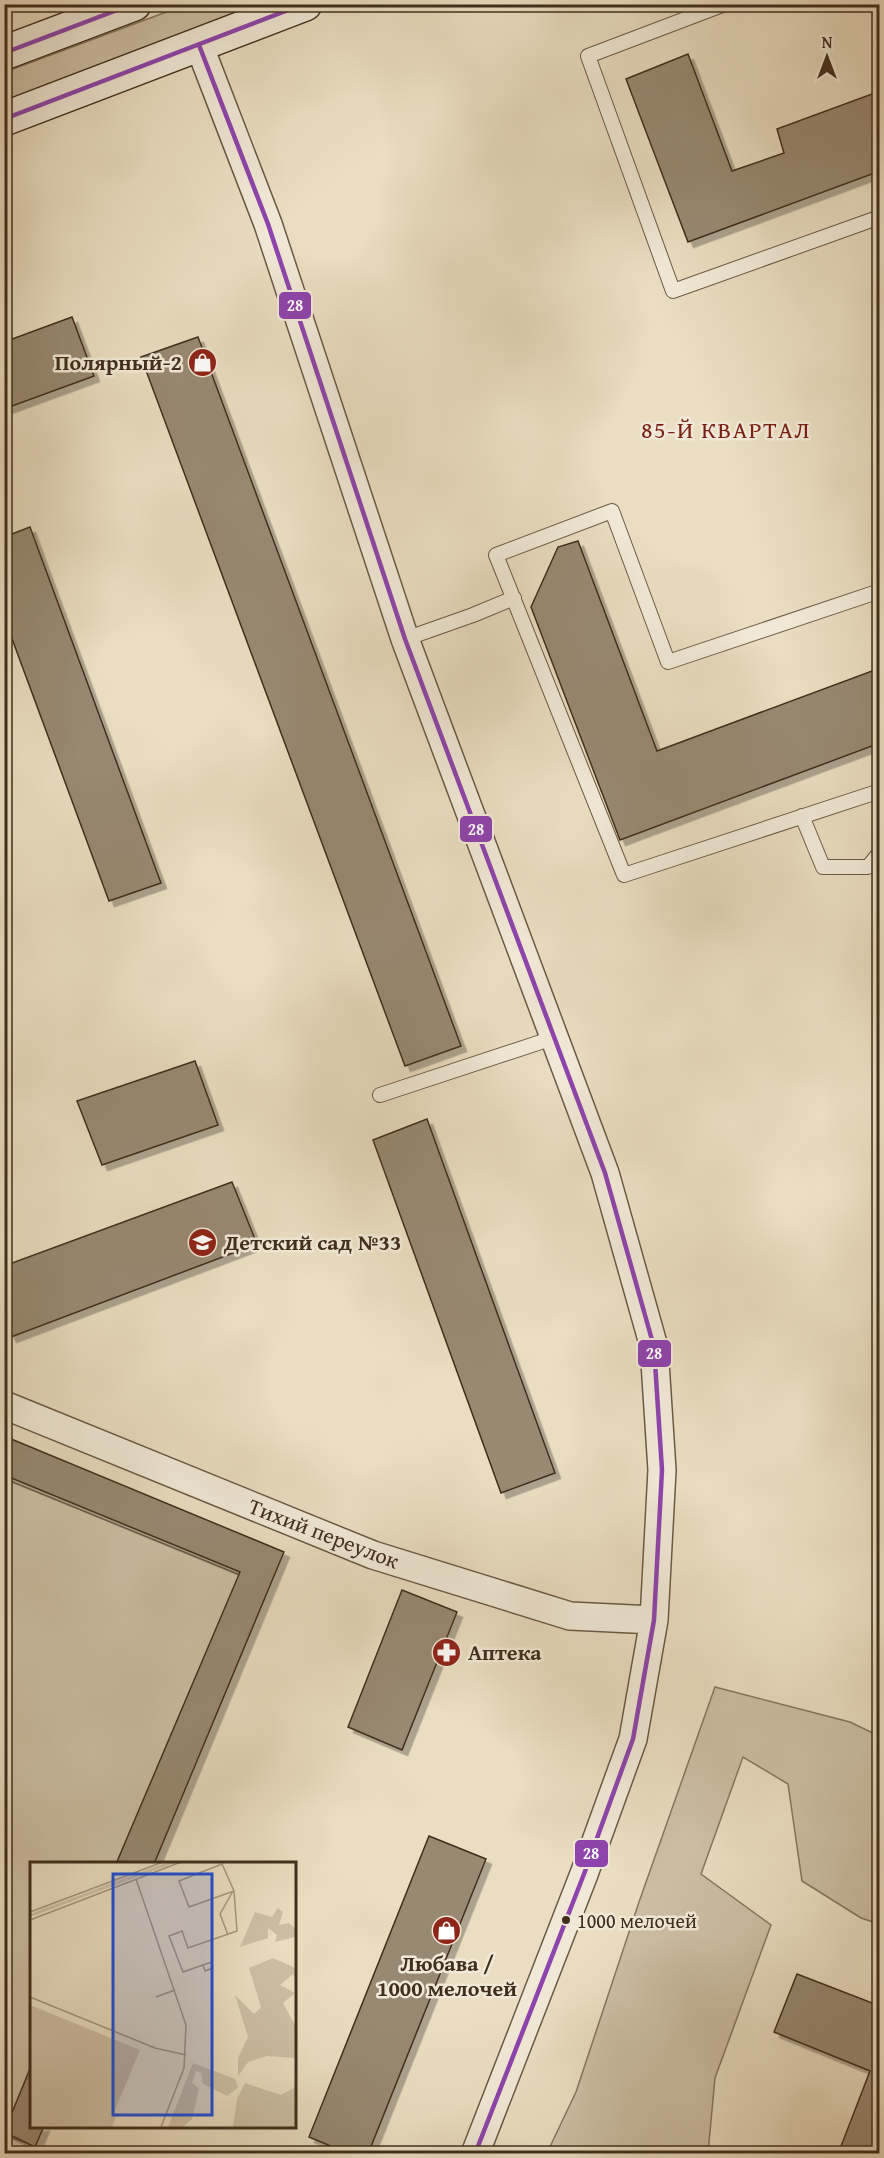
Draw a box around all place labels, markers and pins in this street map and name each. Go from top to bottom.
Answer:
place label: Полярный-2 [55,346,182,378]
shop icon: Полярный-2 [187,346,219,378]
school or university icon: Детский сад №33 [187,1226,219,1258]
place label: Детский сад №33 [223,1226,401,1258]
pharmacy icon: Аптека [431,1636,463,1668]
place label: Аптека [468,1636,542,1668]
place label: 1000 мелочей [577,1906,697,1935]
marker: 1000 мелочей [560,1914,572,1926]
shop icon: Любава / 1000 мелочей [431,1915,463,1947]
place label: Любава / 1000 мелочей [377,1947,517,2004]

